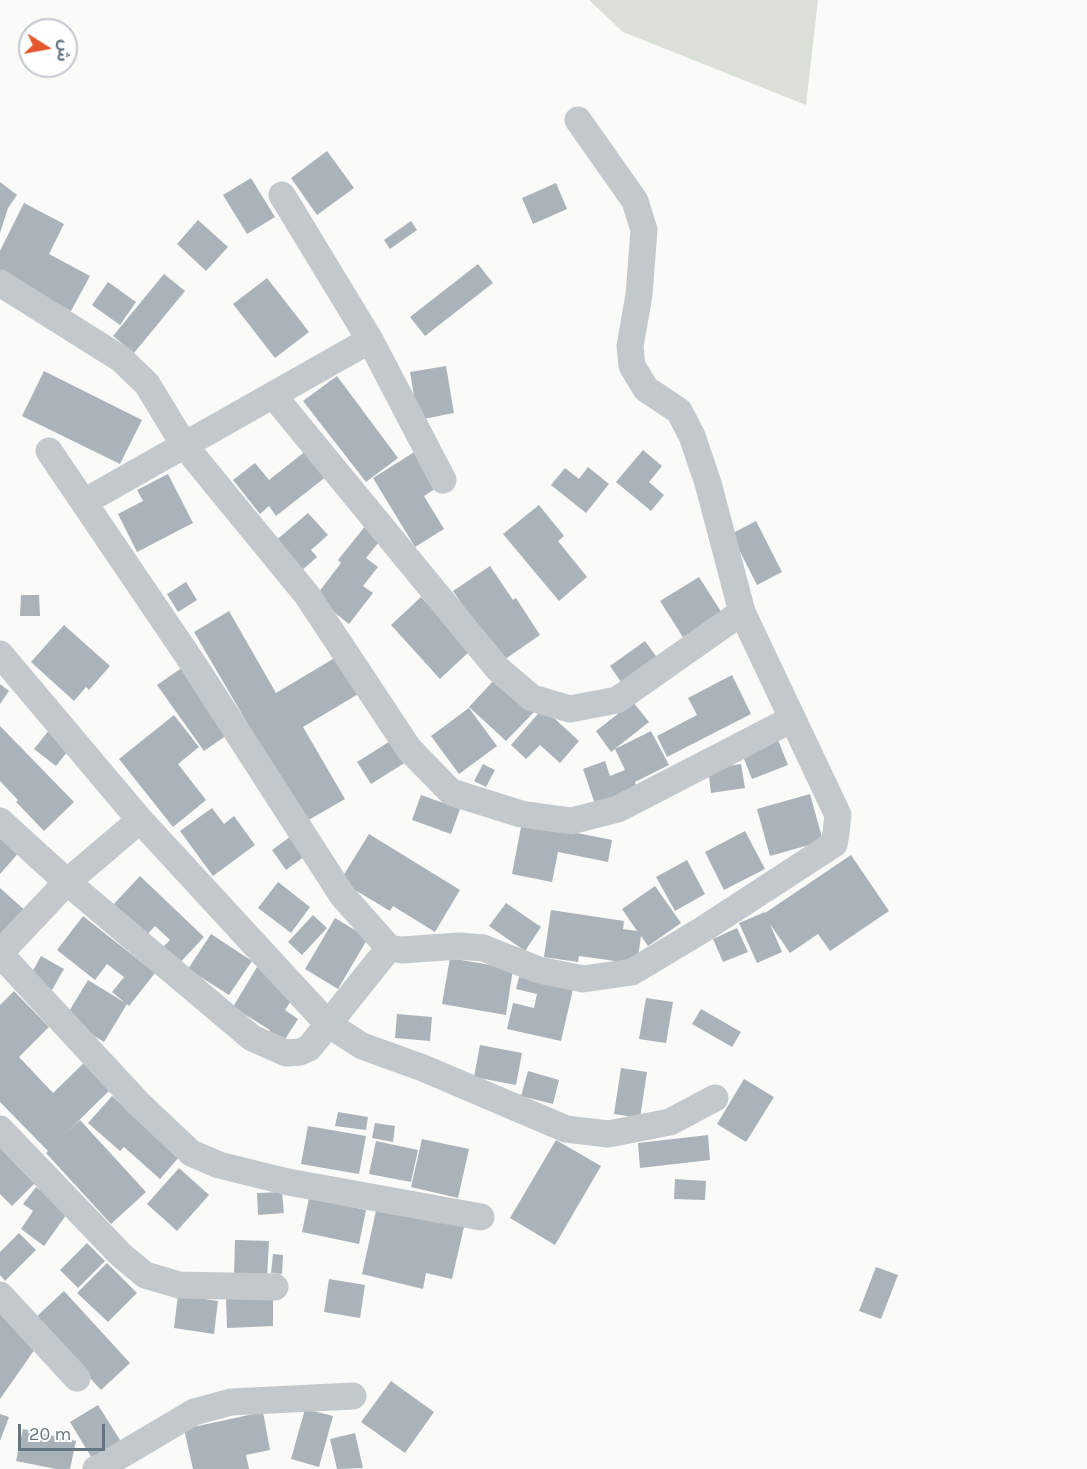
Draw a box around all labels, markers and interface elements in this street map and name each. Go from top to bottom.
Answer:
north arrow [18,18,78,78]
text: ش [53,39,76,64]
scale bar [21,1412,108,1450]
text: 20 m [29,1423,71,1445]

